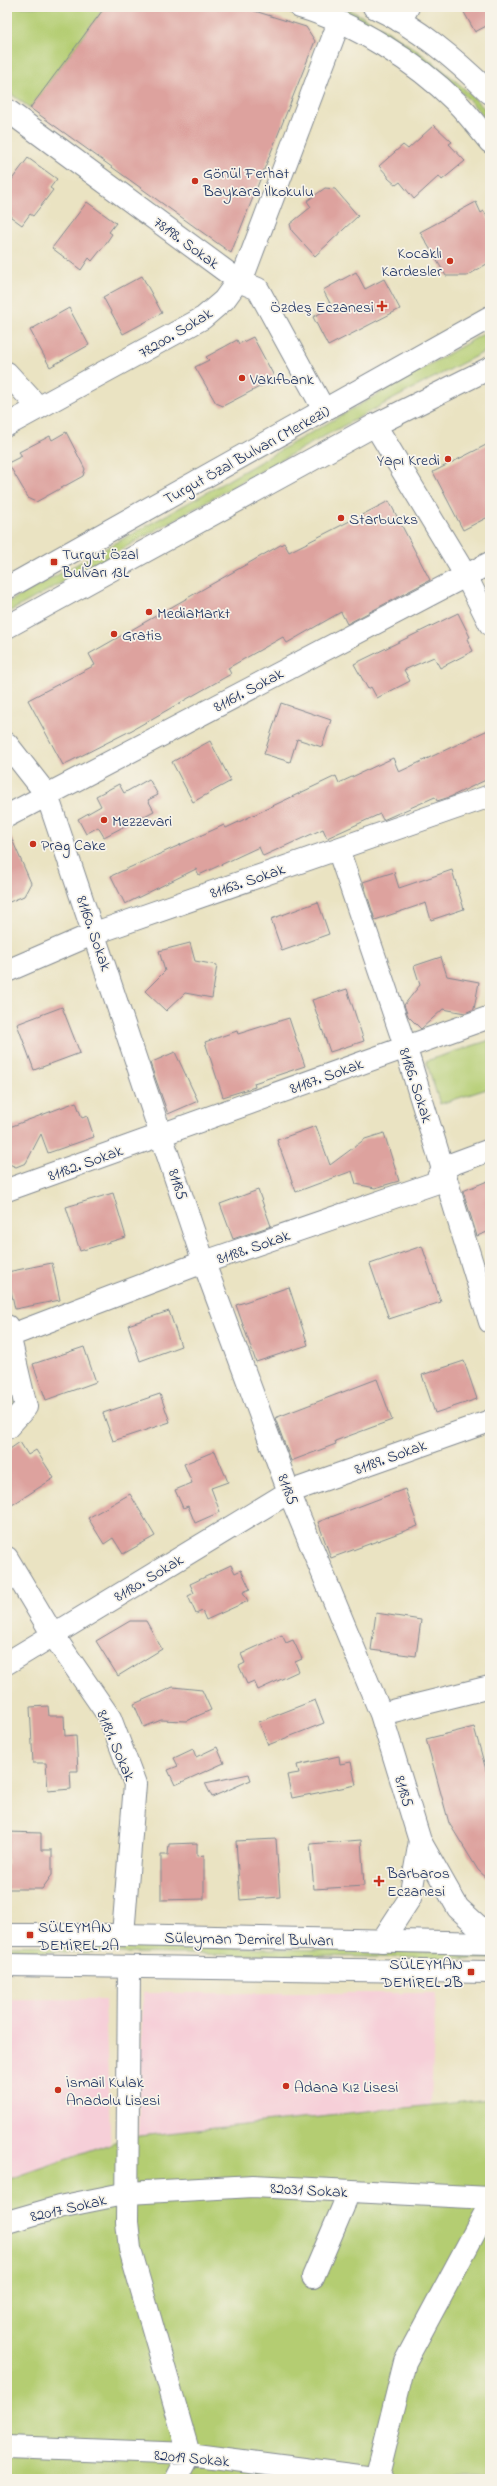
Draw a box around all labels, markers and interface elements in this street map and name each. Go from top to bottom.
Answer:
place label: Gönül Ferhat Baykara İlkokulu [202,162,314,204]
marker: Gönül Ferhat Baykara İlkokulu [190,176,200,186]
street label: 78198. Sokak [148,211,225,276]
place label: Kocaklı Kardesler [382,242,442,284]
marker: Kocaklı Kardesler [445,256,455,266]
place label: Özdeş Eczanesi [270,296,374,320]
marker: Özdeş Eczanesi [377,301,387,311]
street label: 78200. Sokak [135,302,218,365]
place label: Vakıfbank [249,368,315,392]
marker: Vakıfbank [237,373,247,383]
street label: Turgut Özal Bulvarı (Merkezi) [159,400,335,512]
place label: Yapı Kredi [377,449,440,473]
marker: Yapı Kredi [443,454,453,464]
place label: Starbucks [349,508,418,532]
marker: Starbucks [336,513,346,523]
place label: Turgut Özal Bulvarı 13L [61,543,139,585]
marker: Turgut Özal Bulvarı 13L [49,557,59,567]
place label: MediaMarkt [157,602,231,626]
marker: MediaMarkt [144,607,154,617]
place label: Gratis [122,624,162,648]
marker: Gratis [109,629,119,639]
street label: 81161. Sokak [210,662,289,719]
place label: Mezzevari [112,810,172,834]
marker: Mezzevari [99,815,109,825]
place label: Prag Cake [41,834,107,858]
marker: Prag Cake [28,839,38,849]
street label: 81163. Sokak [207,858,289,906]
street label: 81160. Sokak [69,893,117,975]
street label: 81186. Sokak [392,1045,439,1127]
street label: 81187. Sokak [286,1052,368,1101]
street label: 81182. Sokak [45,1139,127,1189]
street label: 81185 [161,1166,193,1203]
street label: 81188. Sokak [214,1224,295,1272]
street label: 81189. Sokak [351,1433,431,1482]
street label: 81185 [270,1471,304,1509]
street label: 81180. Sokak [110,1548,189,1609]
street label: 81181. Sokak [89,1706,141,1786]
street label: 81185 [387,1773,419,1810]
place label: Barbaros Eczanesi [386,1862,450,1904]
marker: Barbaros Eczanesi [374,1876,384,1886]
place label: SÜLEYMAN DEMİREL 2A [37,1916,119,1958]
street label: Süleyman Demirel Bulvarı [164,1927,334,1953]
marker: SÜLEYMAN DEMİREL 2A [25,1930,35,1940]
place label: SÜLEYMAN DEMİREL 2B [380,1953,463,1995]
marker: SÜLEYMAN DEMİREL 2B [466,1967,476,1977]
place label: İsmail Kulak Anadolu Lisesi [66,2071,160,2113]
place label: Adana Kız Lisesi [294,2076,399,2100]
marker: Adana Kız Lisesi [281,2081,291,2091]
marker: İsmail Kulak Anadolu Lisesi [53,2085,63,2095]
street label: 82031 Sokak [270,2177,349,2205]
street label: 82017 Sokak [28,2188,110,2229]
street label: 82019 Sokak [153,2444,231,2474]

